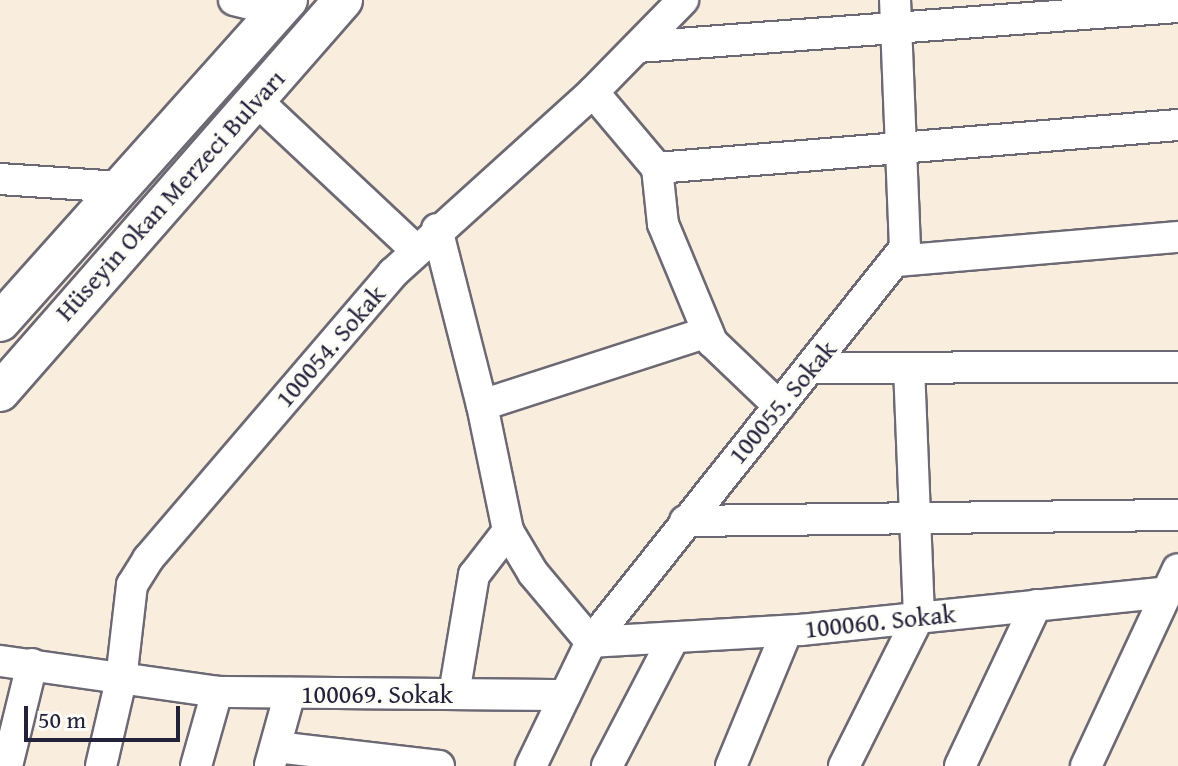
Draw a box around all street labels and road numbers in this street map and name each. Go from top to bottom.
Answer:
street label: Hüseyin Okan Merzeci Bulvarı [49,63,291,327]
street label: 100054. Sokak [268,278,392,414]
street label: 100055. Sokak [721,334,843,470]
street label: 100060. Sokak [803,598,957,644]
street label: 100069. Sokak [301,678,453,710]

